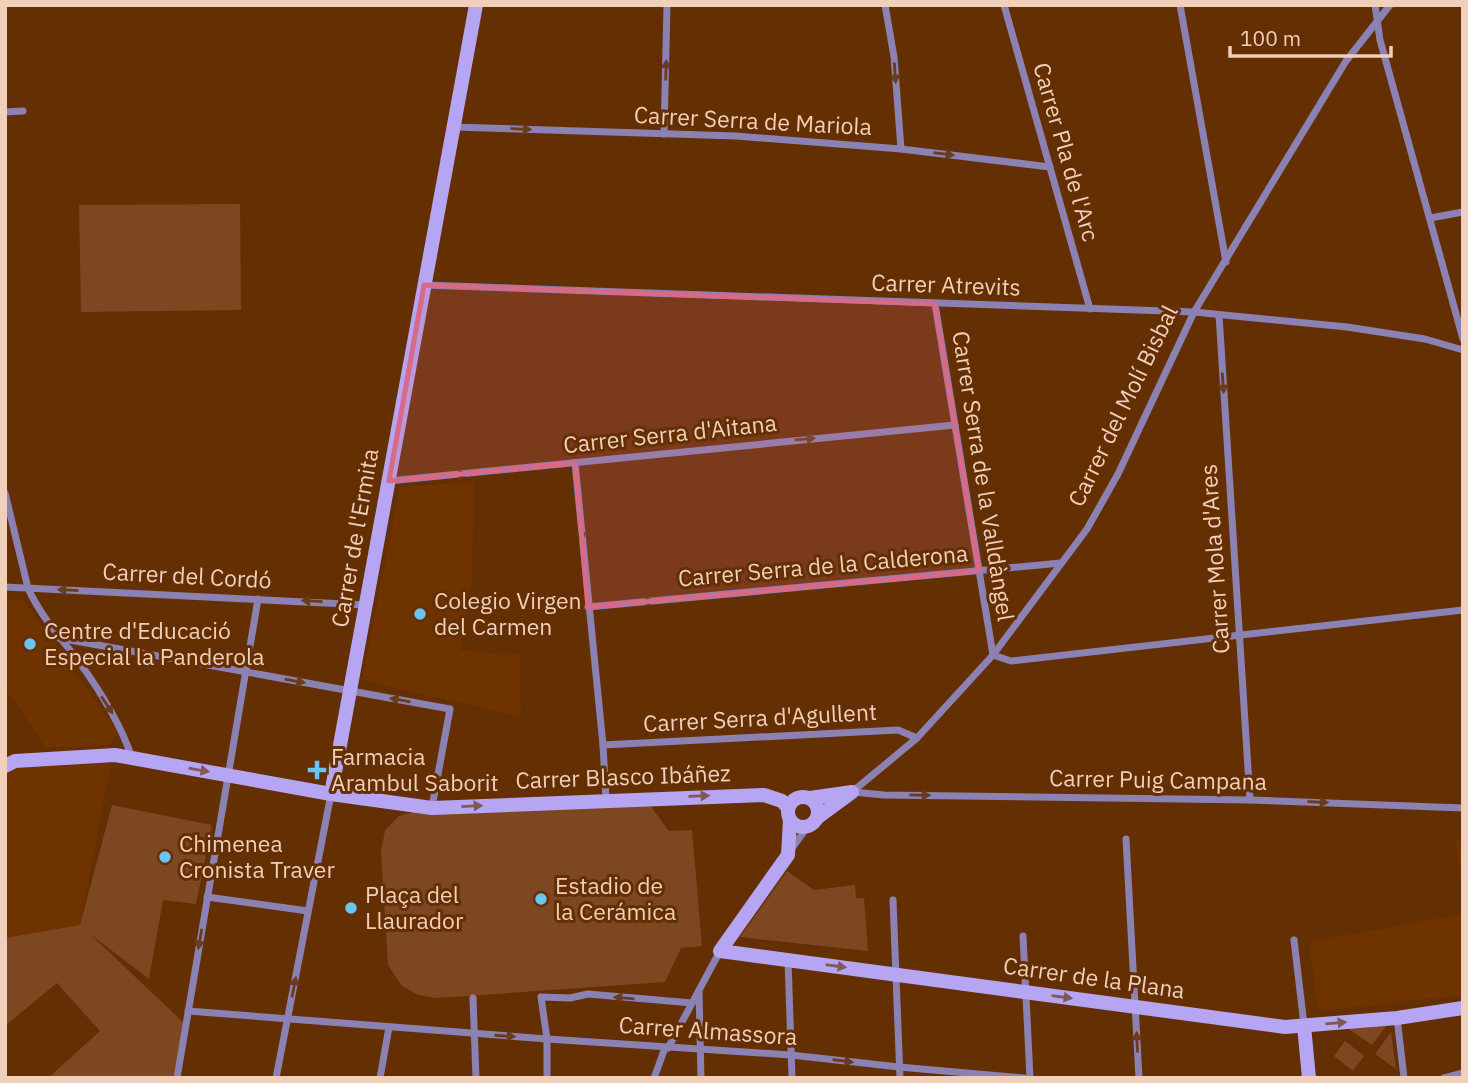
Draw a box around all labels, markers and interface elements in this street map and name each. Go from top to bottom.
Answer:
scale bar [1230,14,1391,58]
text: 100 m [1240,24,1301,52]
one-way arrow [660,58,671,80]
street label: Carrer Pla de l'Arc [1027,59,1107,245]
one-way arrow [890,62,901,84]
street label: Carrer Serra de Mariola [633,99,873,141]
one-way arrow [511,124,533,135]
one-way arrow [933,149,955,160]
street label: Carrer Atrevits [871,266,1021,302]
street label: Carrer del Molí Bisbal [1060,300,1184,511]
street label: Carrer Serra de la Valldàngel [946,329,1022,623]
one-way arrow [1218,372,1229,394]
street label: Carrer Serra d'Aitana [562,407,778,459]
one-way arrow [794,433,816,444]
street label: Carrer de l'Ermita [324,446,385,630]
street label: Carrer Mola d'Ares [1192,463,1236,655]
one-way arrow [446,469,468,480]
one-way arrow [576,520,587,542]
street label: Carrer Serra de la Calderona [677,537,969,593]
street label: Carrer del Cordó [102,556,272,594]
one-way arrow [57,584,79,595]
place label: Colegio Virgen del Carmen [434,585,582,641]
one-way arrow [301,596,323,607]
one-way arrow [641,596,663,607]
marker: Colegio Virgen del Carmen [412,606,428,622]
place label: Centre d'Educació Especial la Panderola [44,615,265,671]
marker: Centre d'Educació Especial la Panderola [22,636,38,652]
one-way arrow [284,675,306,686]
one-way arrow [389,694,411,705]
one-way arrow [100,696,113,715]
street label: Carrer Serra d'Agullent [642,696,878,738]
place label: Farmacia Arambul Saborit [331,741,499,797]
street label: Carrer Blasco Ibáñez [515,757,731,795]
marker: Farmacia Arambul Saborit [309,762,325,778]
street label: Carrer Puig Campana [1049,762,1267,796]
one-way arrow [188,765,210,776]
one-way arrow [910,789,932,801]
one-way arrow [688,791,710,802]
one-way arrow [1307,796,1329,808]
one-way arrow [461,801,483,812]
place label: Chimenea Cronista Traver [179,828,335,884]
marker: Chimenea Cronista Traver [157,849,173,865]
place label: Estadio de la Cerámica [555,870,676,926]
place label: Plaça del Llaurador [365,879,464,935]
marker: Estadio de la Cerámica [533,891,549,907]
marker: Plaça del Llaurador [343,900,359,916]
one-way arrow [194,928,205,950]
street label: Carrer de la Plana [1001,949,1187,1005]
one-way arrow [826,961,848,972]
one-way arrow [288,976,299,998]
one-way arrow [1051,991,1073,1002]
one-way arrow [612,992,634,1003]
street label: Carrer Almassora [618,1009,798,1051]
one-way arrow [1325,1017,1347,1028]
one-way arrow [495,1031,517,1042]
one-way arrow [1131,1031,1142,1053]
one-way arrow [832,1055,854,1066]

